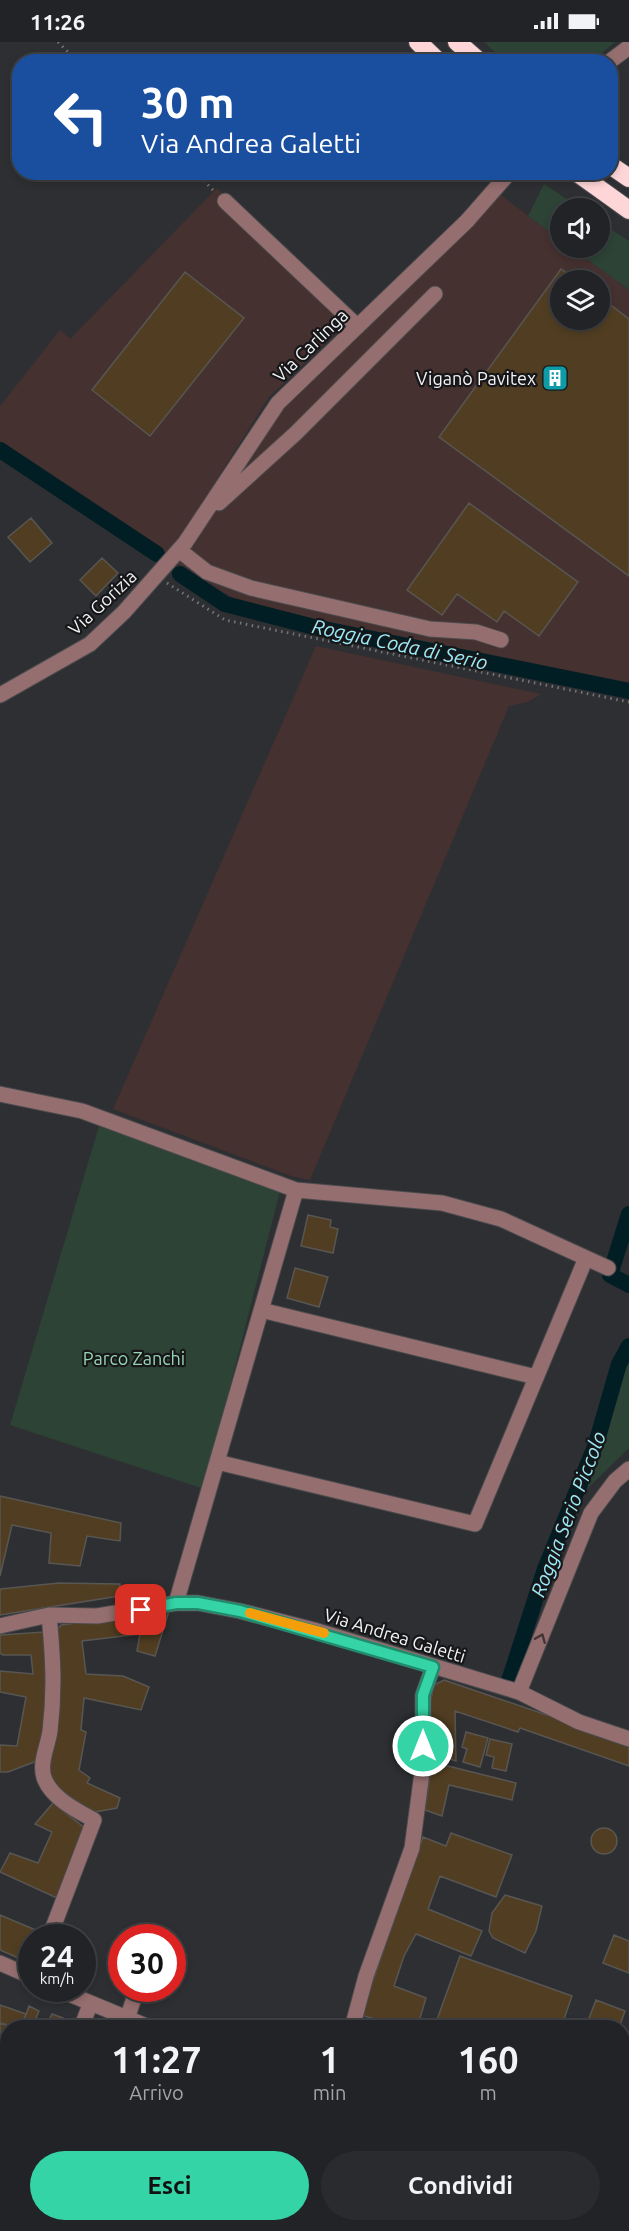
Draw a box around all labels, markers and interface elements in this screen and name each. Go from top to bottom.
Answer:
text: 11:26 [30,9,85,34]
icon: left [42,78,120,156]
text: 30 m [141,79,235,126]
text: Via Andrea Galetti [141,128,361,158]
map controls [550,198,610,330]
button: sound [550,198,610,258]
button: layers [550,270,610,330]
street label: Via Carlinga [269,305,351,385]
building icon: Viganò Pavitex [540,363,570,393]
place label: Viganò Pavitex [416,368,536,388]
street label: Via Gorizia [64,566,140,638]
water label: Roggia Coda di Serio [310,614,490,674]
park label: Parco Zanchi [83,1348,185,1368]
water label: Roggia Serio Piccolo [526,1428,610,1600]
pin [115,1584,166,1635]
icon: arrive [124,1593,157,1626]
street label: Via Andrea Galetti [322,1604,468,1666]
one-way arrow [534,1633,546,1644]
position arrow [391,1714,455,1778]
speed limit sign: 30 [108,1924,186,2002]
text: 24 [40,1939,74,1973]
text: km/h [40,1970,74,1987]
text: 11:27 [111,2039,201,2080]
text: 1 [319,2039,340,2080]
text: 160 [458,2039,519,2080]
text: Arrivo [129,2081,184,2104]
text: min [313,2081,346,2104]
text: m [480,2081,497,2104]
button: Esci [30,2151,309,2220]
button: Condividi [321,2151,600,2220]

